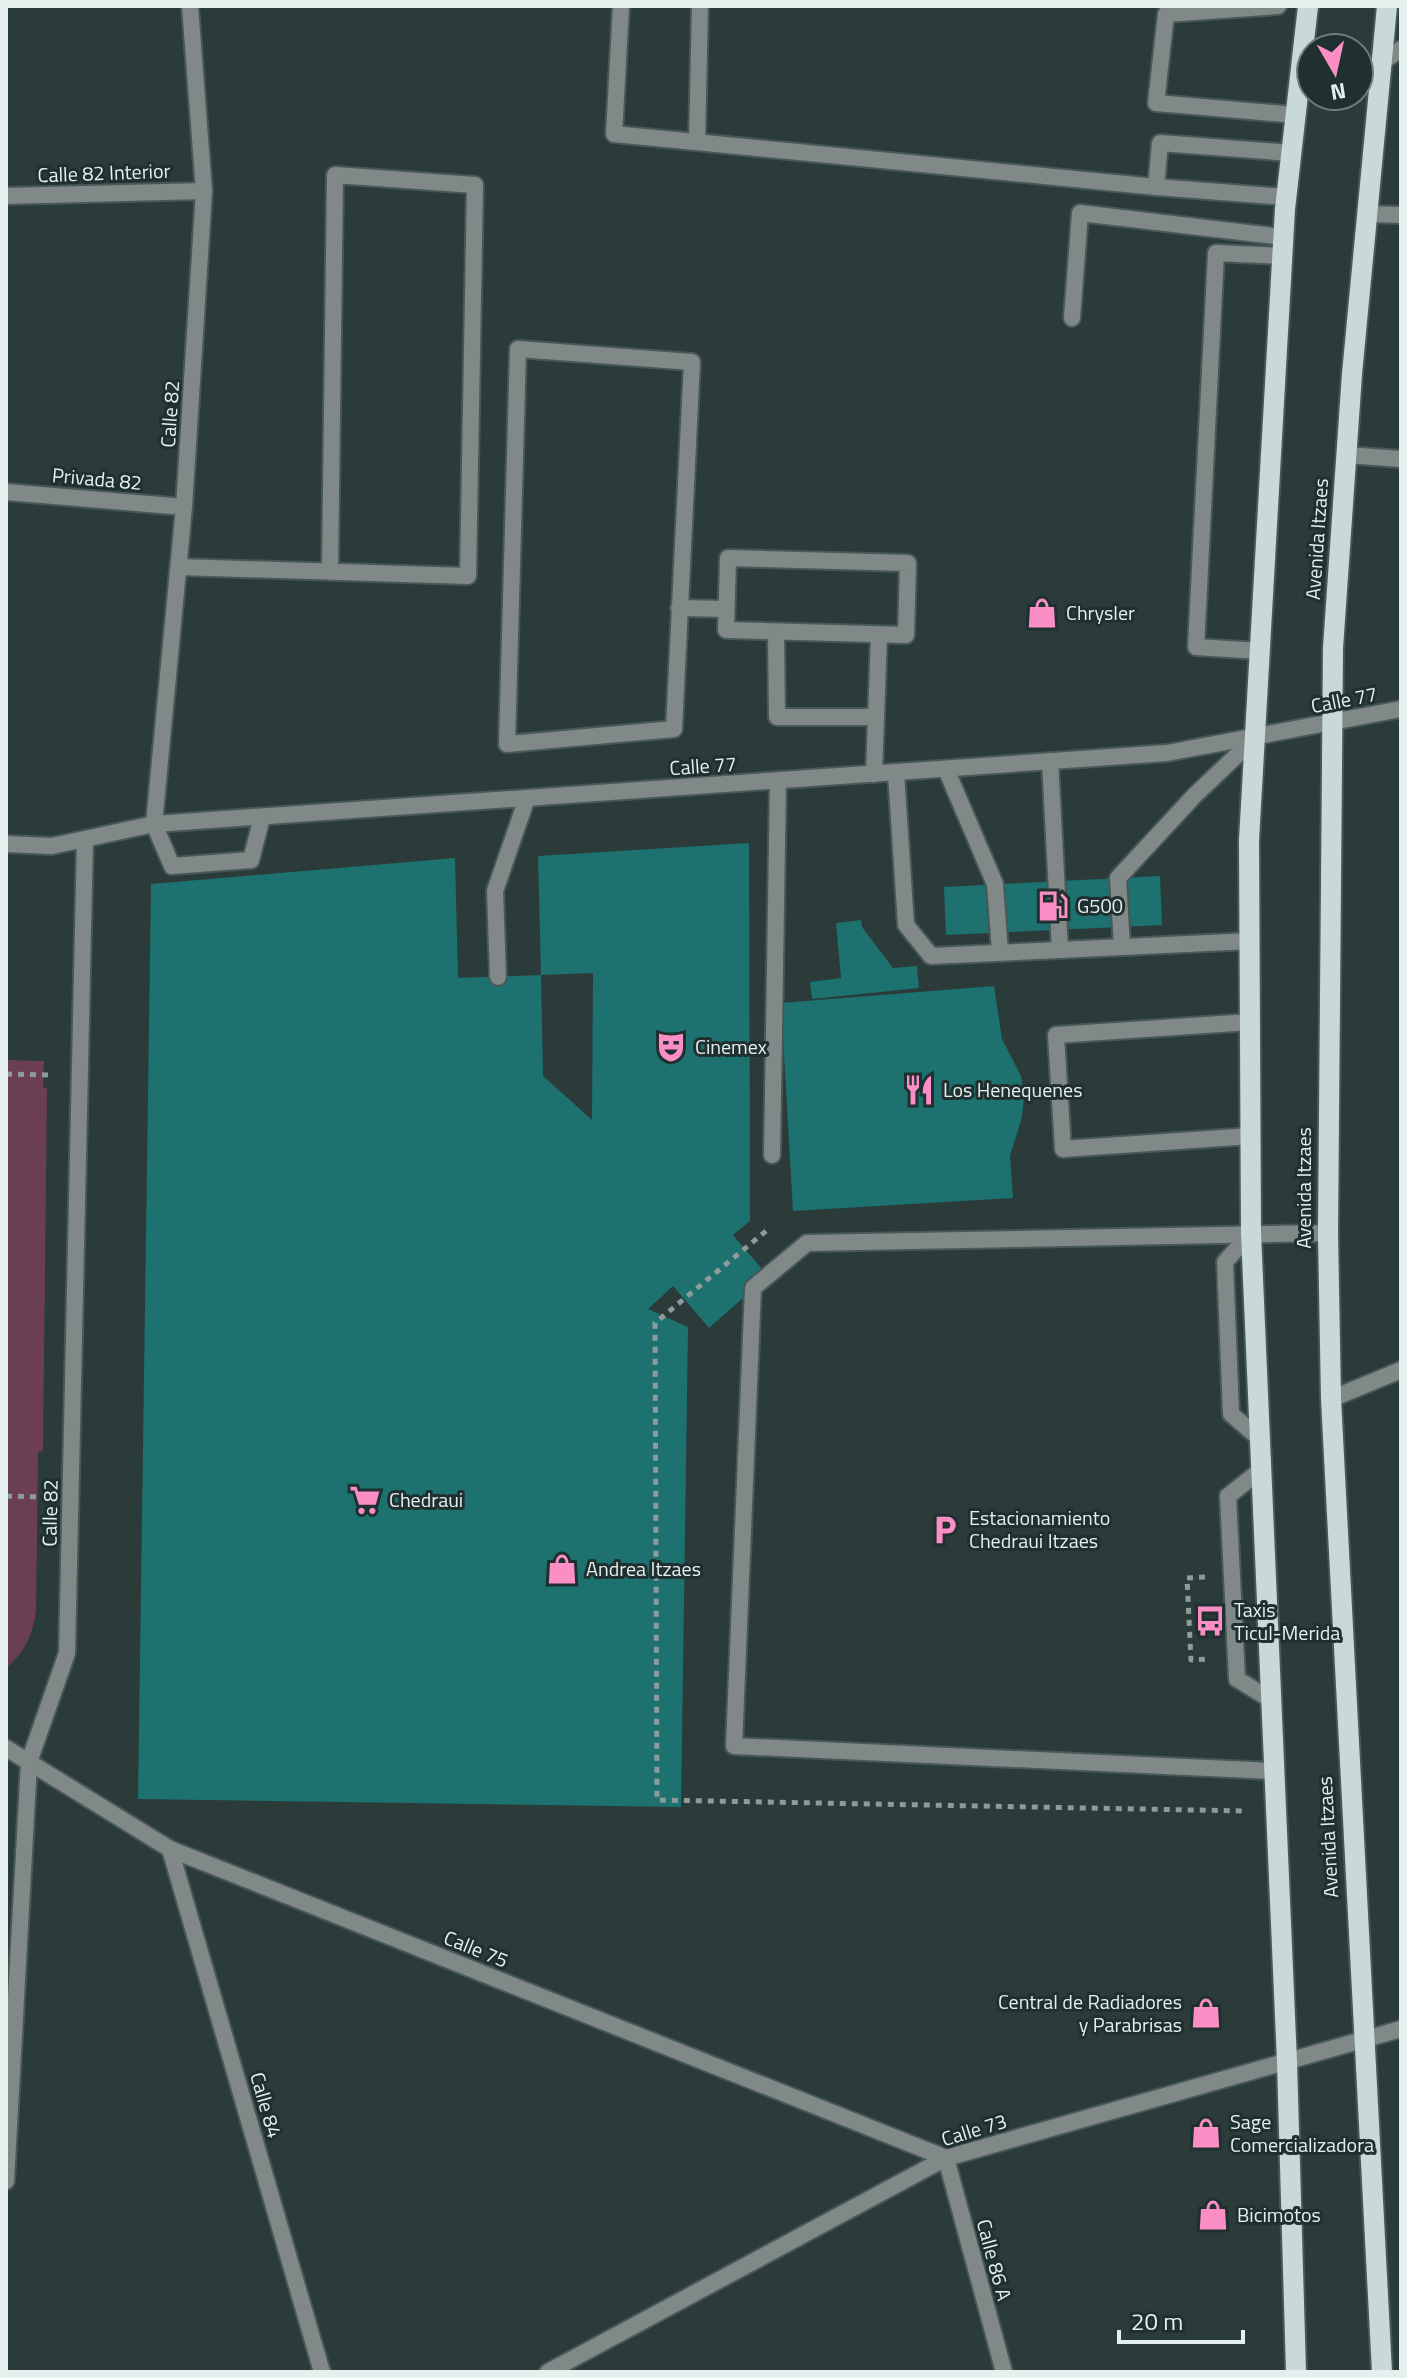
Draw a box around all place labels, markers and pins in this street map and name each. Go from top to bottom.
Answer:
shop icon: Chrysler [1025,596,1059,630]
place label: Chrysler [1066,597,1135,628]
fuel station icon: G500 [1036,889,1070,923]
place label: G500 [1077,890,1123,921]
theatre icon: Cinemex [654,1030,688,1064]
place label: Cinemex [695,1031,767,1062]
restaurant icon: Los Henequenes [902,1073,936,1107]
place label: Los Henequenes [943,1074,1082,1105]
supermarket icon: Chedraui [348,1483,382,1517]
place label: Chedraui [389,1484,463,1515]
place label: Estacionamiento Chedraui Itzaes [969,1502,1110,1556]
parking icon: Estacionamiento Chedraui Itzaes [928,1513,962,1547]
shop icon: Andrea Itzaes [545,1552,579,1586]
place label: Andrea Itzaes [586,1553,701,1584]
place label: Taxis Ticul-Merida [1234,1594,1340,1648]
bus stop icon: Taxis Ticul-Merida [1193,1604,1227,1638]
place label: Central de Radiadores y Parabrisas [998,1986,1182,2040]
shop icon: Central de Radiadores y Parabrisas [1189,1996,1223,2030]
place label: Sage Comercializadora [1230,2106,1374,2160]
shop icon: Sage Comercializadora [1189,2116,1223,2150]
shop icon: Bicimotos [1196,2198,1230,2232]
place label: Bicimotos [1237,2199,1321,2230]

